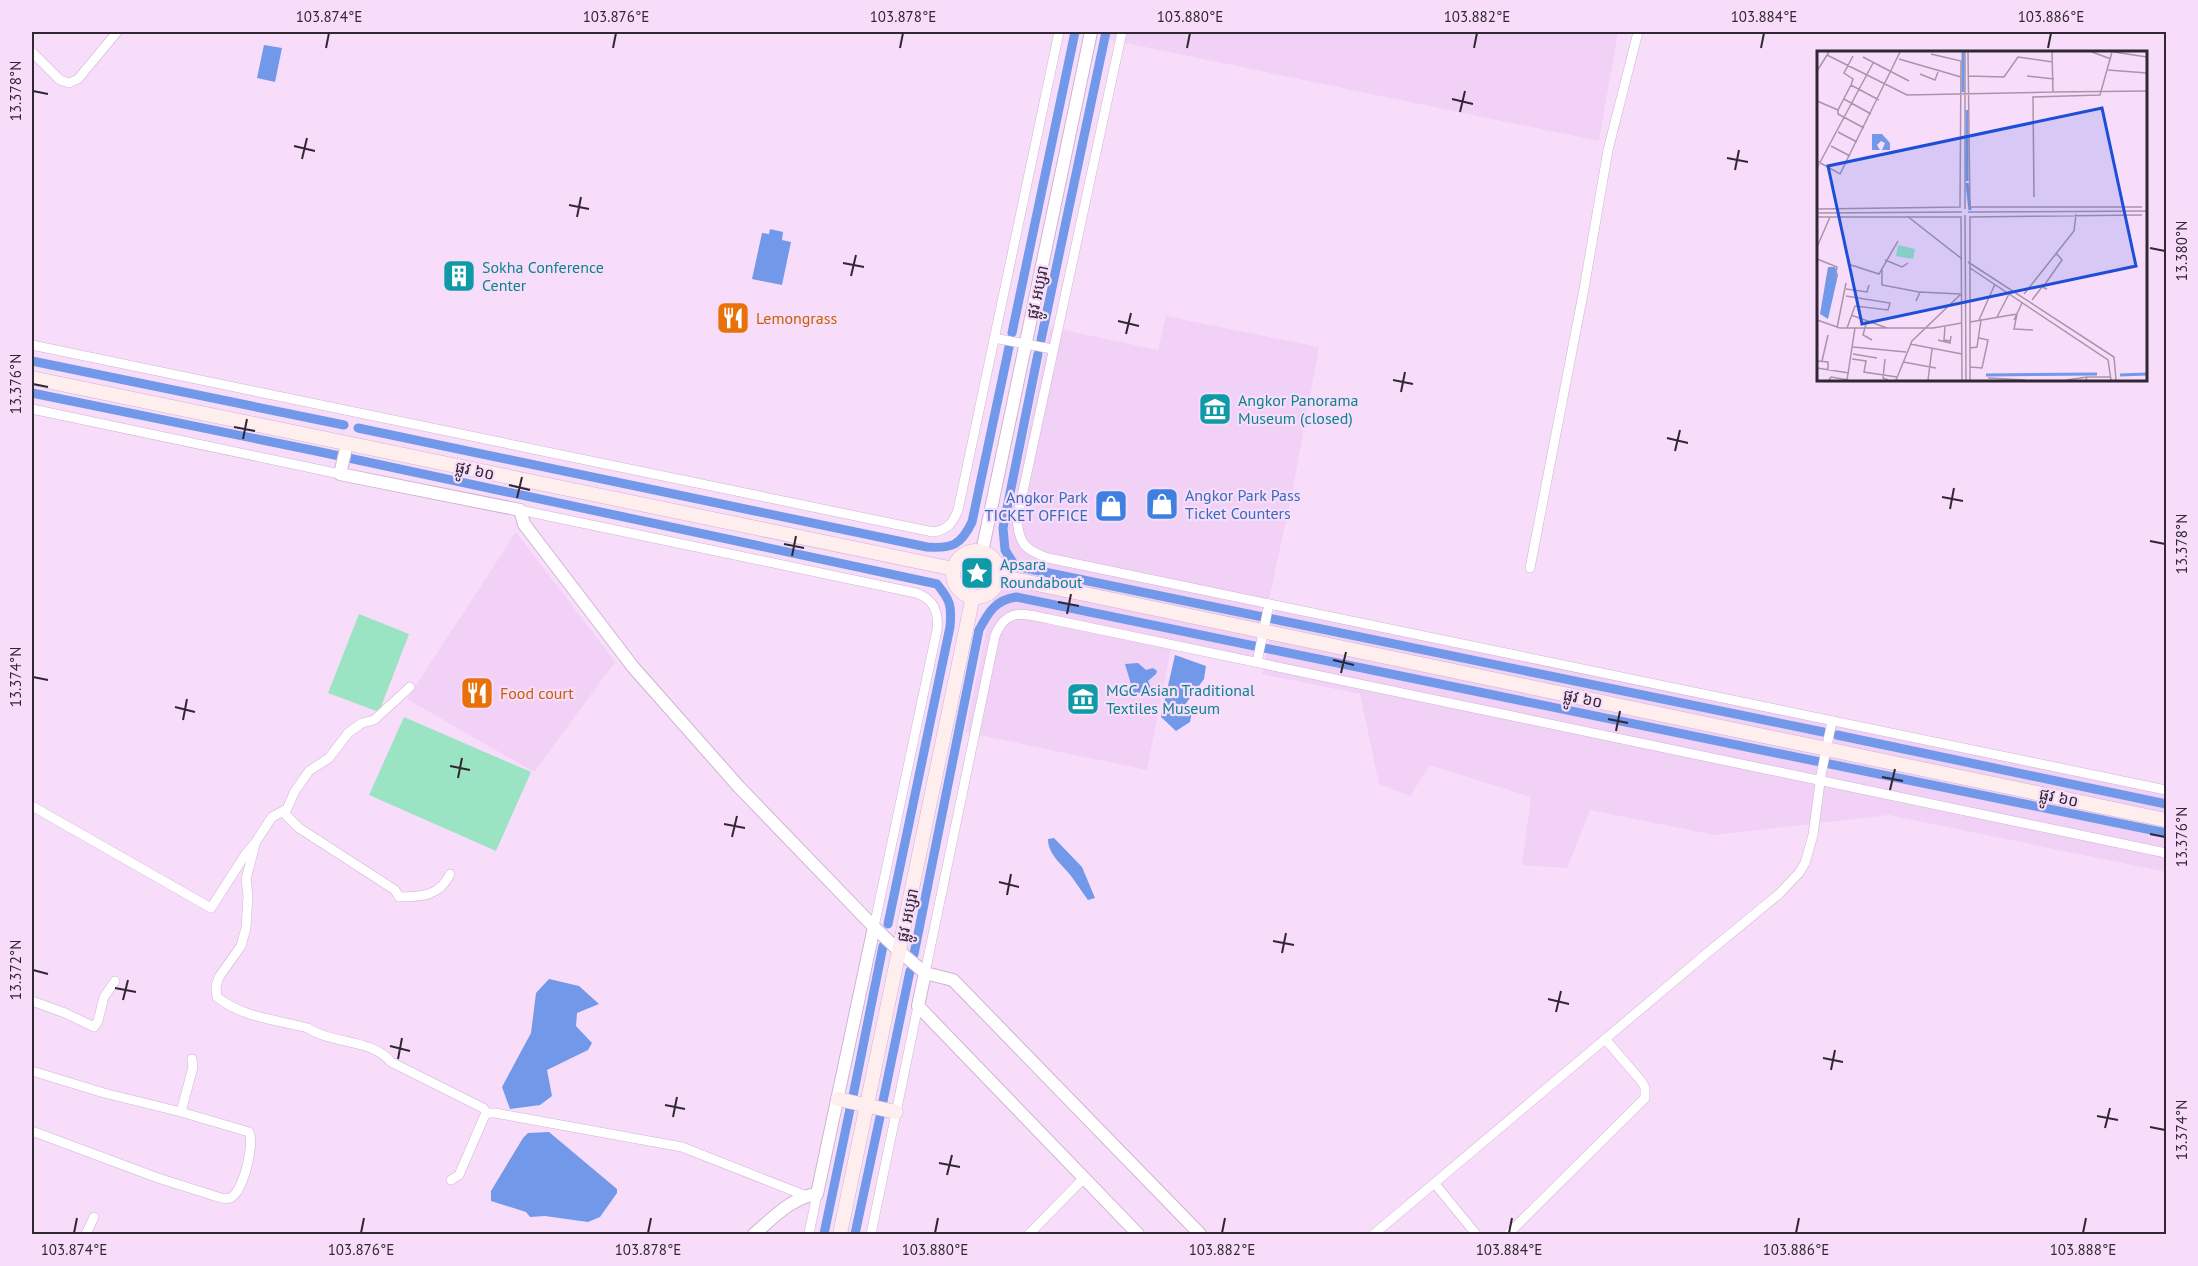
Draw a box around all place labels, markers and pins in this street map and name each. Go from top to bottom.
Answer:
place label: Sokha Conference Center [482,257,604,295]
building icon: Sokha Conference Center [441,258,477,294]
restaurant icon: Lemongrass [715,300,751,336]
place label: Lemongrass [756,308,837,328]
place label: Angkor Panorama Museum (closed) [1238,390,1358,428]
museum icon: Angkor Panorama Museum (closed) [1197,391,1233,427]
place label: Angkor Park Pass Ticket Counters [1185,485,1301,523]
shop icon: Angkor Park Pass Ticket Counters [1144,486,1180,522]
place label: Angkor Park TICKET OFFICE [985,487,1088,525]
shop icon: Angkor Park TICKET OFFICE [1093,488,1129,524]
place label: Apsara Roundabout [1000,554,1083,592]
place icon: Apsara Roundabout [959,555,995,591]
restaurant icon: Food court [459,675,495,711]
place label: MGC Asian Traditional Textiles Museum [1106,680,1255,718]
museum icon: MGC Asian Traditional Textiles Museum [1065,681,1101,717]
place label: Food court [500,683,574,703]

